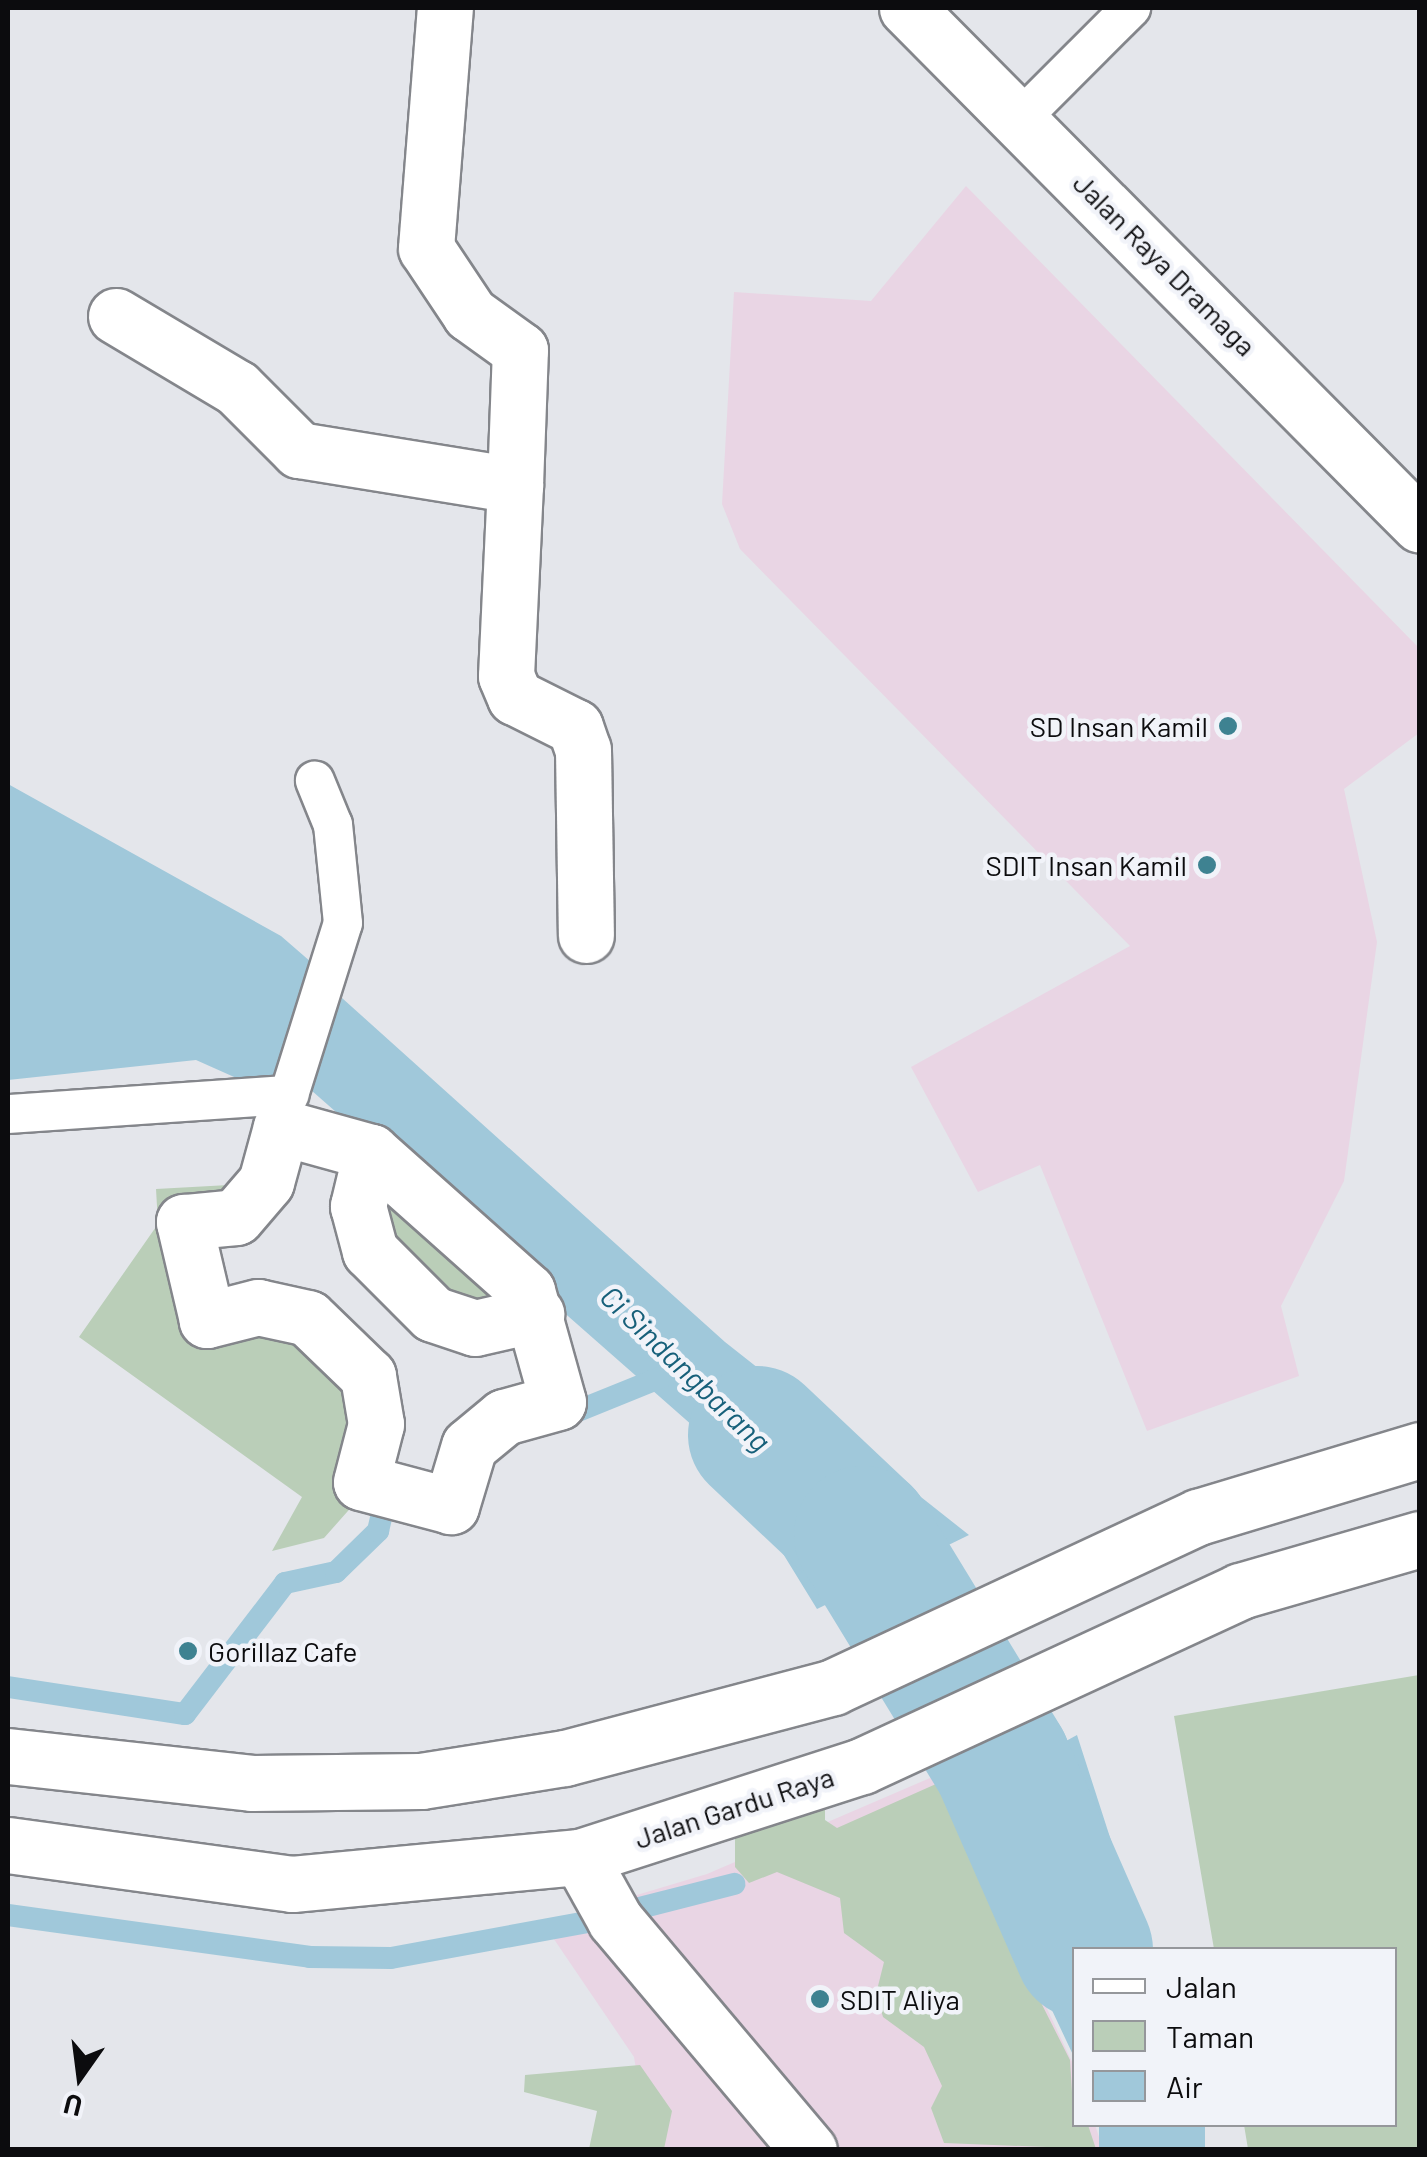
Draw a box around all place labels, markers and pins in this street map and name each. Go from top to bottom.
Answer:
place label: SD Insan Kamil [1030,709,1208,743]
marker: SD Insan Kamil [1217,715,1239,737]
place label: SDIT Insan Kamil [986,848,1187,882]
marker: SDIT Insan Kamil [1196,854,1218,876]
place label: Gorillaz Cafe [208,1634,358,1668]
marker: Gorillaz Cafe [177,1640,199,1662]
place label: SDIT Aliya [840,1982,960,2016]
marker: SDIT Aliya [809,1988,831,2010]

